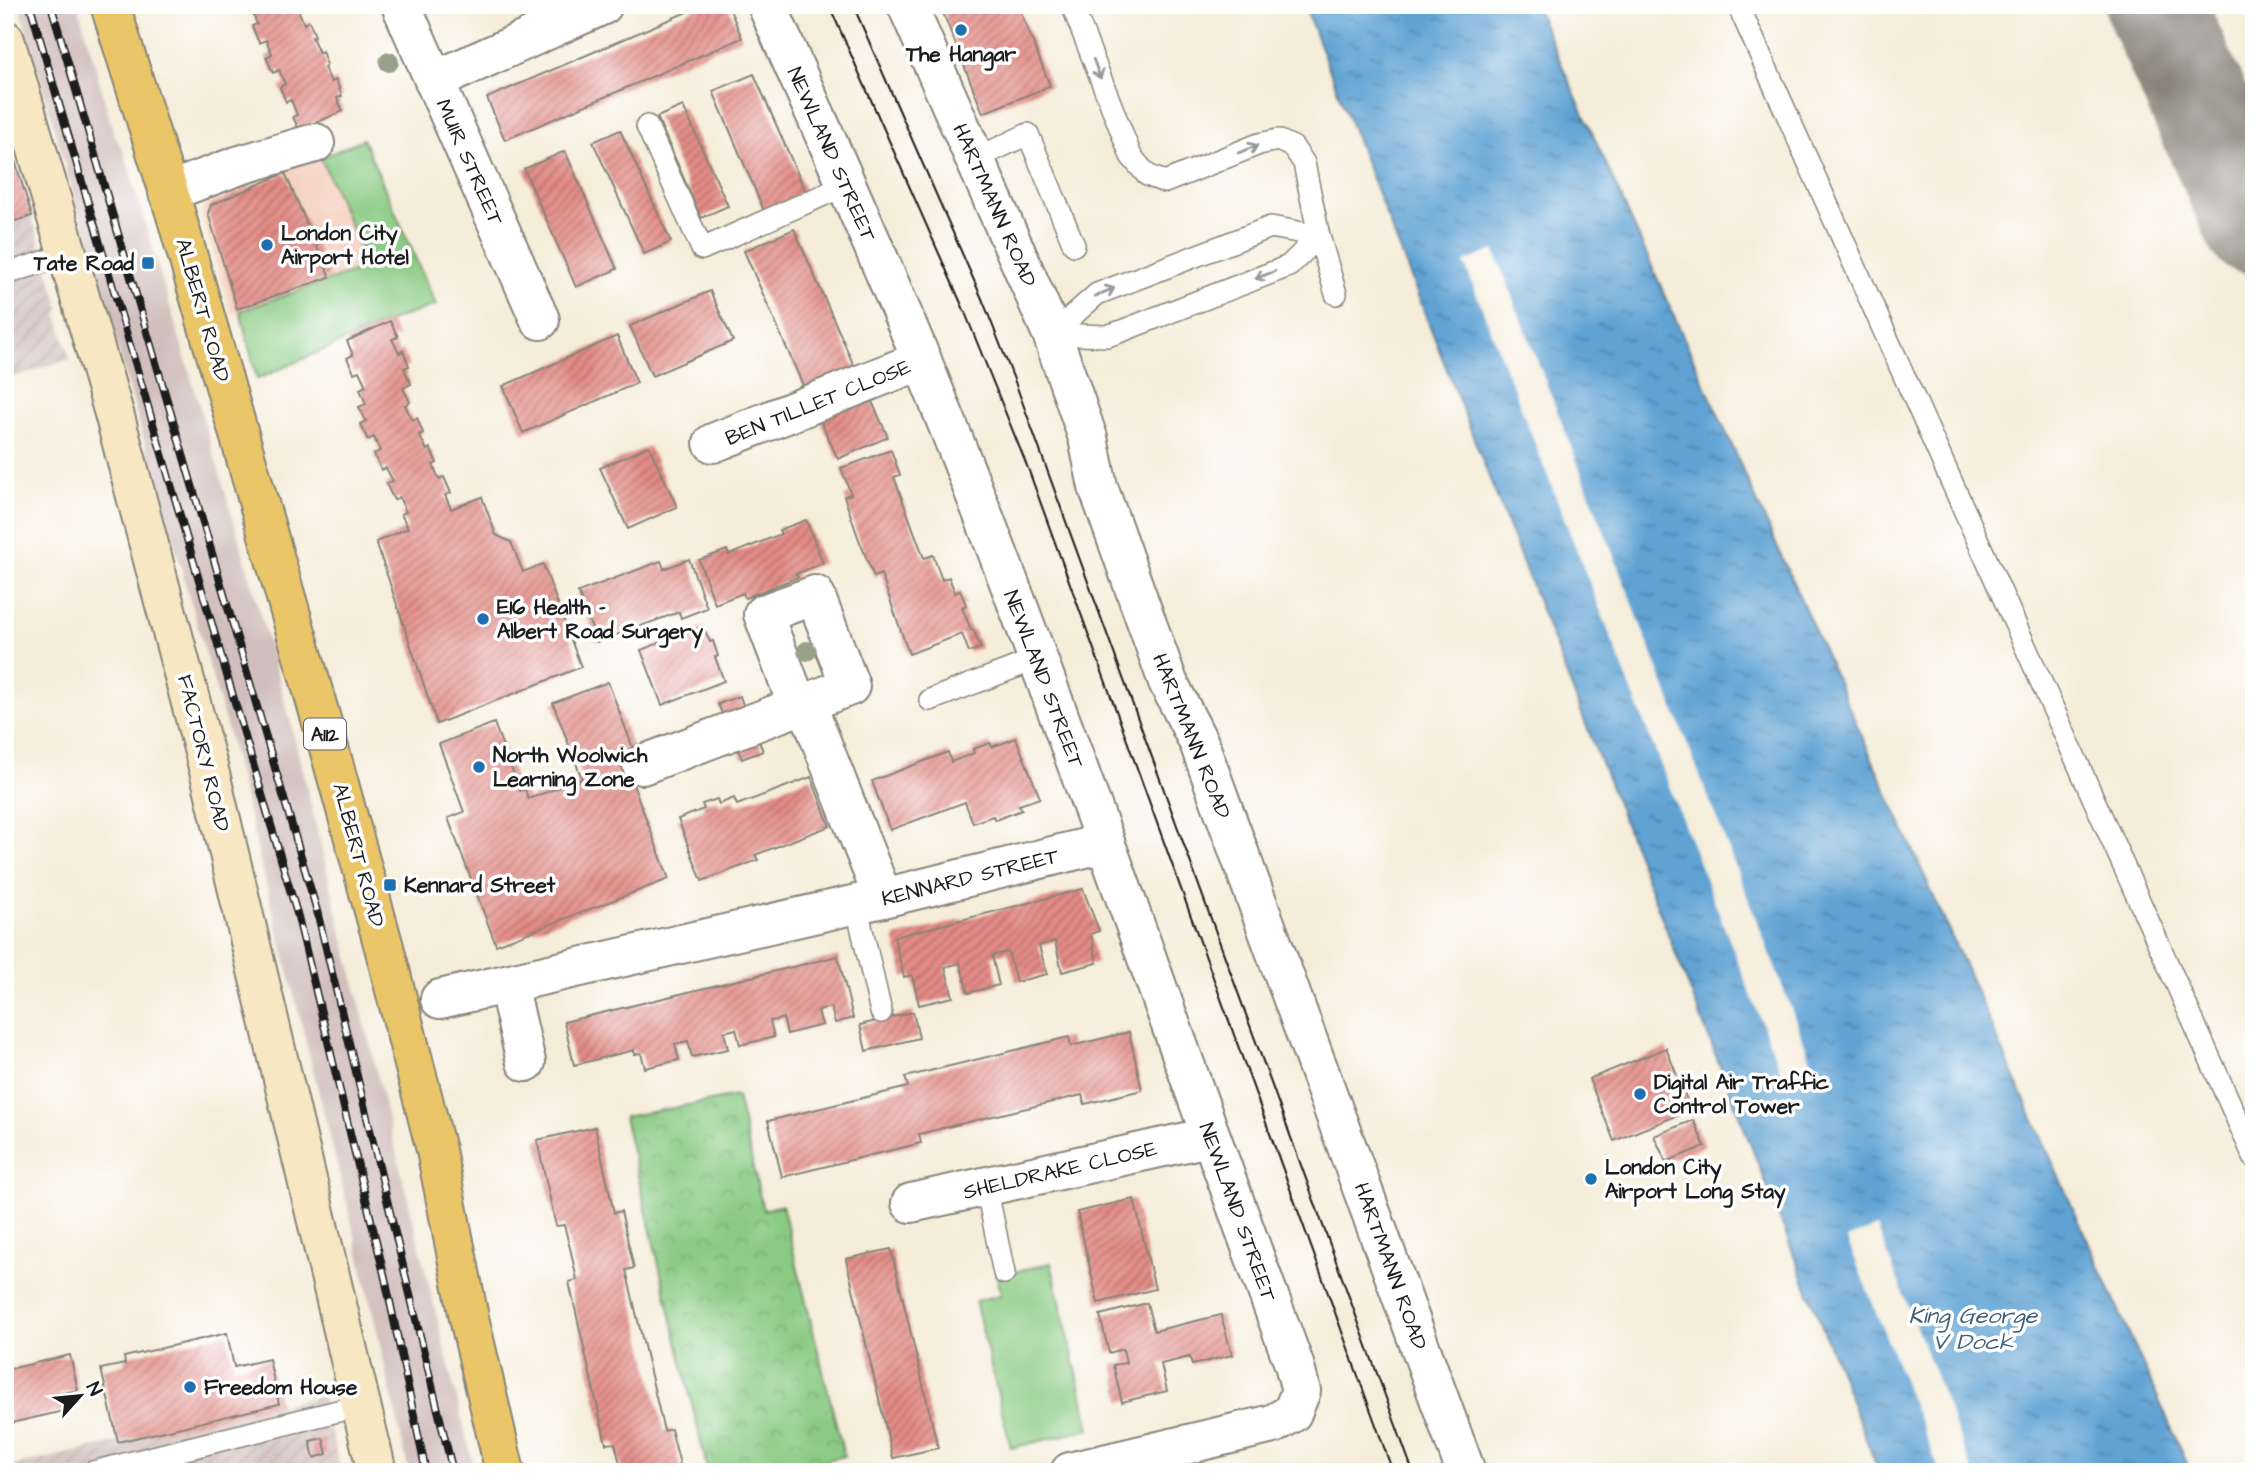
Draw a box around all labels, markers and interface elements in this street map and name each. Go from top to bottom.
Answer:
marker: The Hangar [953,22,969,38]
place label: The Hangar [905,40,1017,71]
one-way arrow [1091,57,1104,79]
street label: NEWLAND STREET [780,62,883,247]
street label: MUIR STREET [429,95,511,231]
street label: HARTMANN ROAD [946,119,1044,292]
one-way arrow [1237,142,1258,155]
place label: London City Airport Hotel [281,219,410,273]
street label: ALBERT ROAD [168,235,237,386]
marker: London City Airport Hotel [259,237,275,253]
place label: Tate Road [33,249,134,278]
marker: Tate Road [140,255,156,271]
one-way arrow [1255,270,1277,283]
one-way arrow [1094,285,1115,298]
street label: BEN TILLET CLOSE [721,352,916,453]
street label: NEWLAND STREET [996,586,1091,773]
place label: E16 Health - Albert Road Surgery [497,593,704,649]
marker: E16 Health - Albert Road Surgery [475,611,491,627]
street label: HARTMANN ROAD [1145,649,1238,824]
street label: FACTORY ROAD [170,672,237,835]
road number: A112 [304,719,346,750]
place label: North Woolwich Learning Zone [493,741,648,796]
marker: North Woolwich Learning Zone [471,759,487,775]
street label: ALBERT ROAD [325,780,392,931]
street label: KENNARD STREET [879,841,1063,913]
place label: Kennard Street [404,871,556,900]
marker: Kennard Street [382,877,398,893]
place label: Digital Air Traffic Control Tower [1654,1068,1830,1121]
marker: Digital Air Traffic Control Tower [1632,1086,1648,1102]
street label: NEWLAND STREET [1192,1119,1284,1306]
street label: SHELDRAKE CLOSE [960,1134,1160,1207]
place label: London City Airport Long Stay [1605,1153,1786,1209]
marker: London City Airport Long Stay [1583,1171,1599,1187]
street label: HARTMANN ROAD [1347,1179,1434,1354]
water label: King George V Dock [1909,1300,2039,1358]
north arrow [46,1362,116,1432]
place label: Freedom House [204,1373,358,1402]
text: N [79,1378,109,1400]
marker: Freedom House [182,1379,198,1395]

